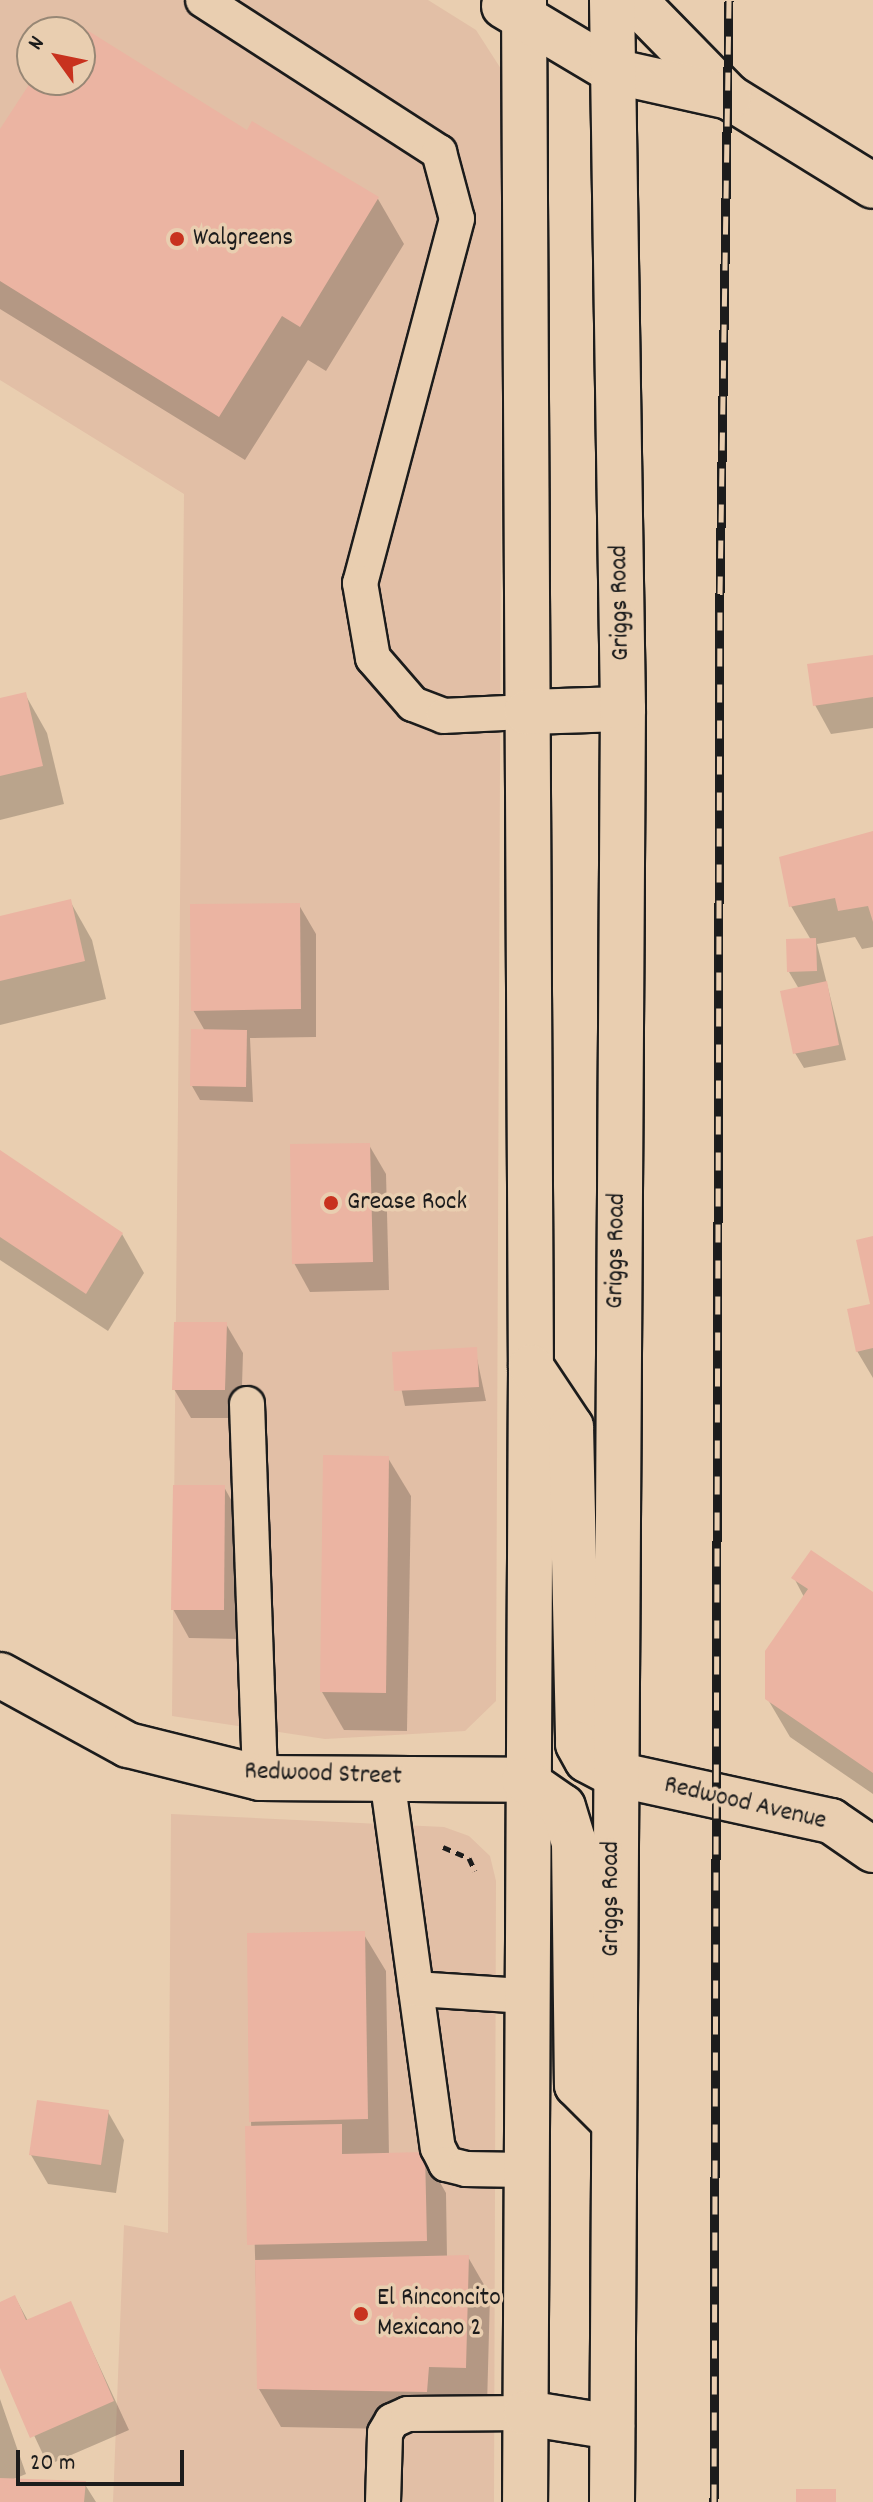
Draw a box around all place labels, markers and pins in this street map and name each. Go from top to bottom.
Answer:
place label: Walgreens [193,223,293,255]
marker: Walgreens [168,230,186,248]
place label: Grease Rock [347,1187,467,1219]
marker: Grease Rock [322,1194,340,1212]
place label: El Rinconcito Mexicano 2 [377,2283,501,2344]
marker: El Rinconcito Mexicano 2 [352,2305,370,2323]

